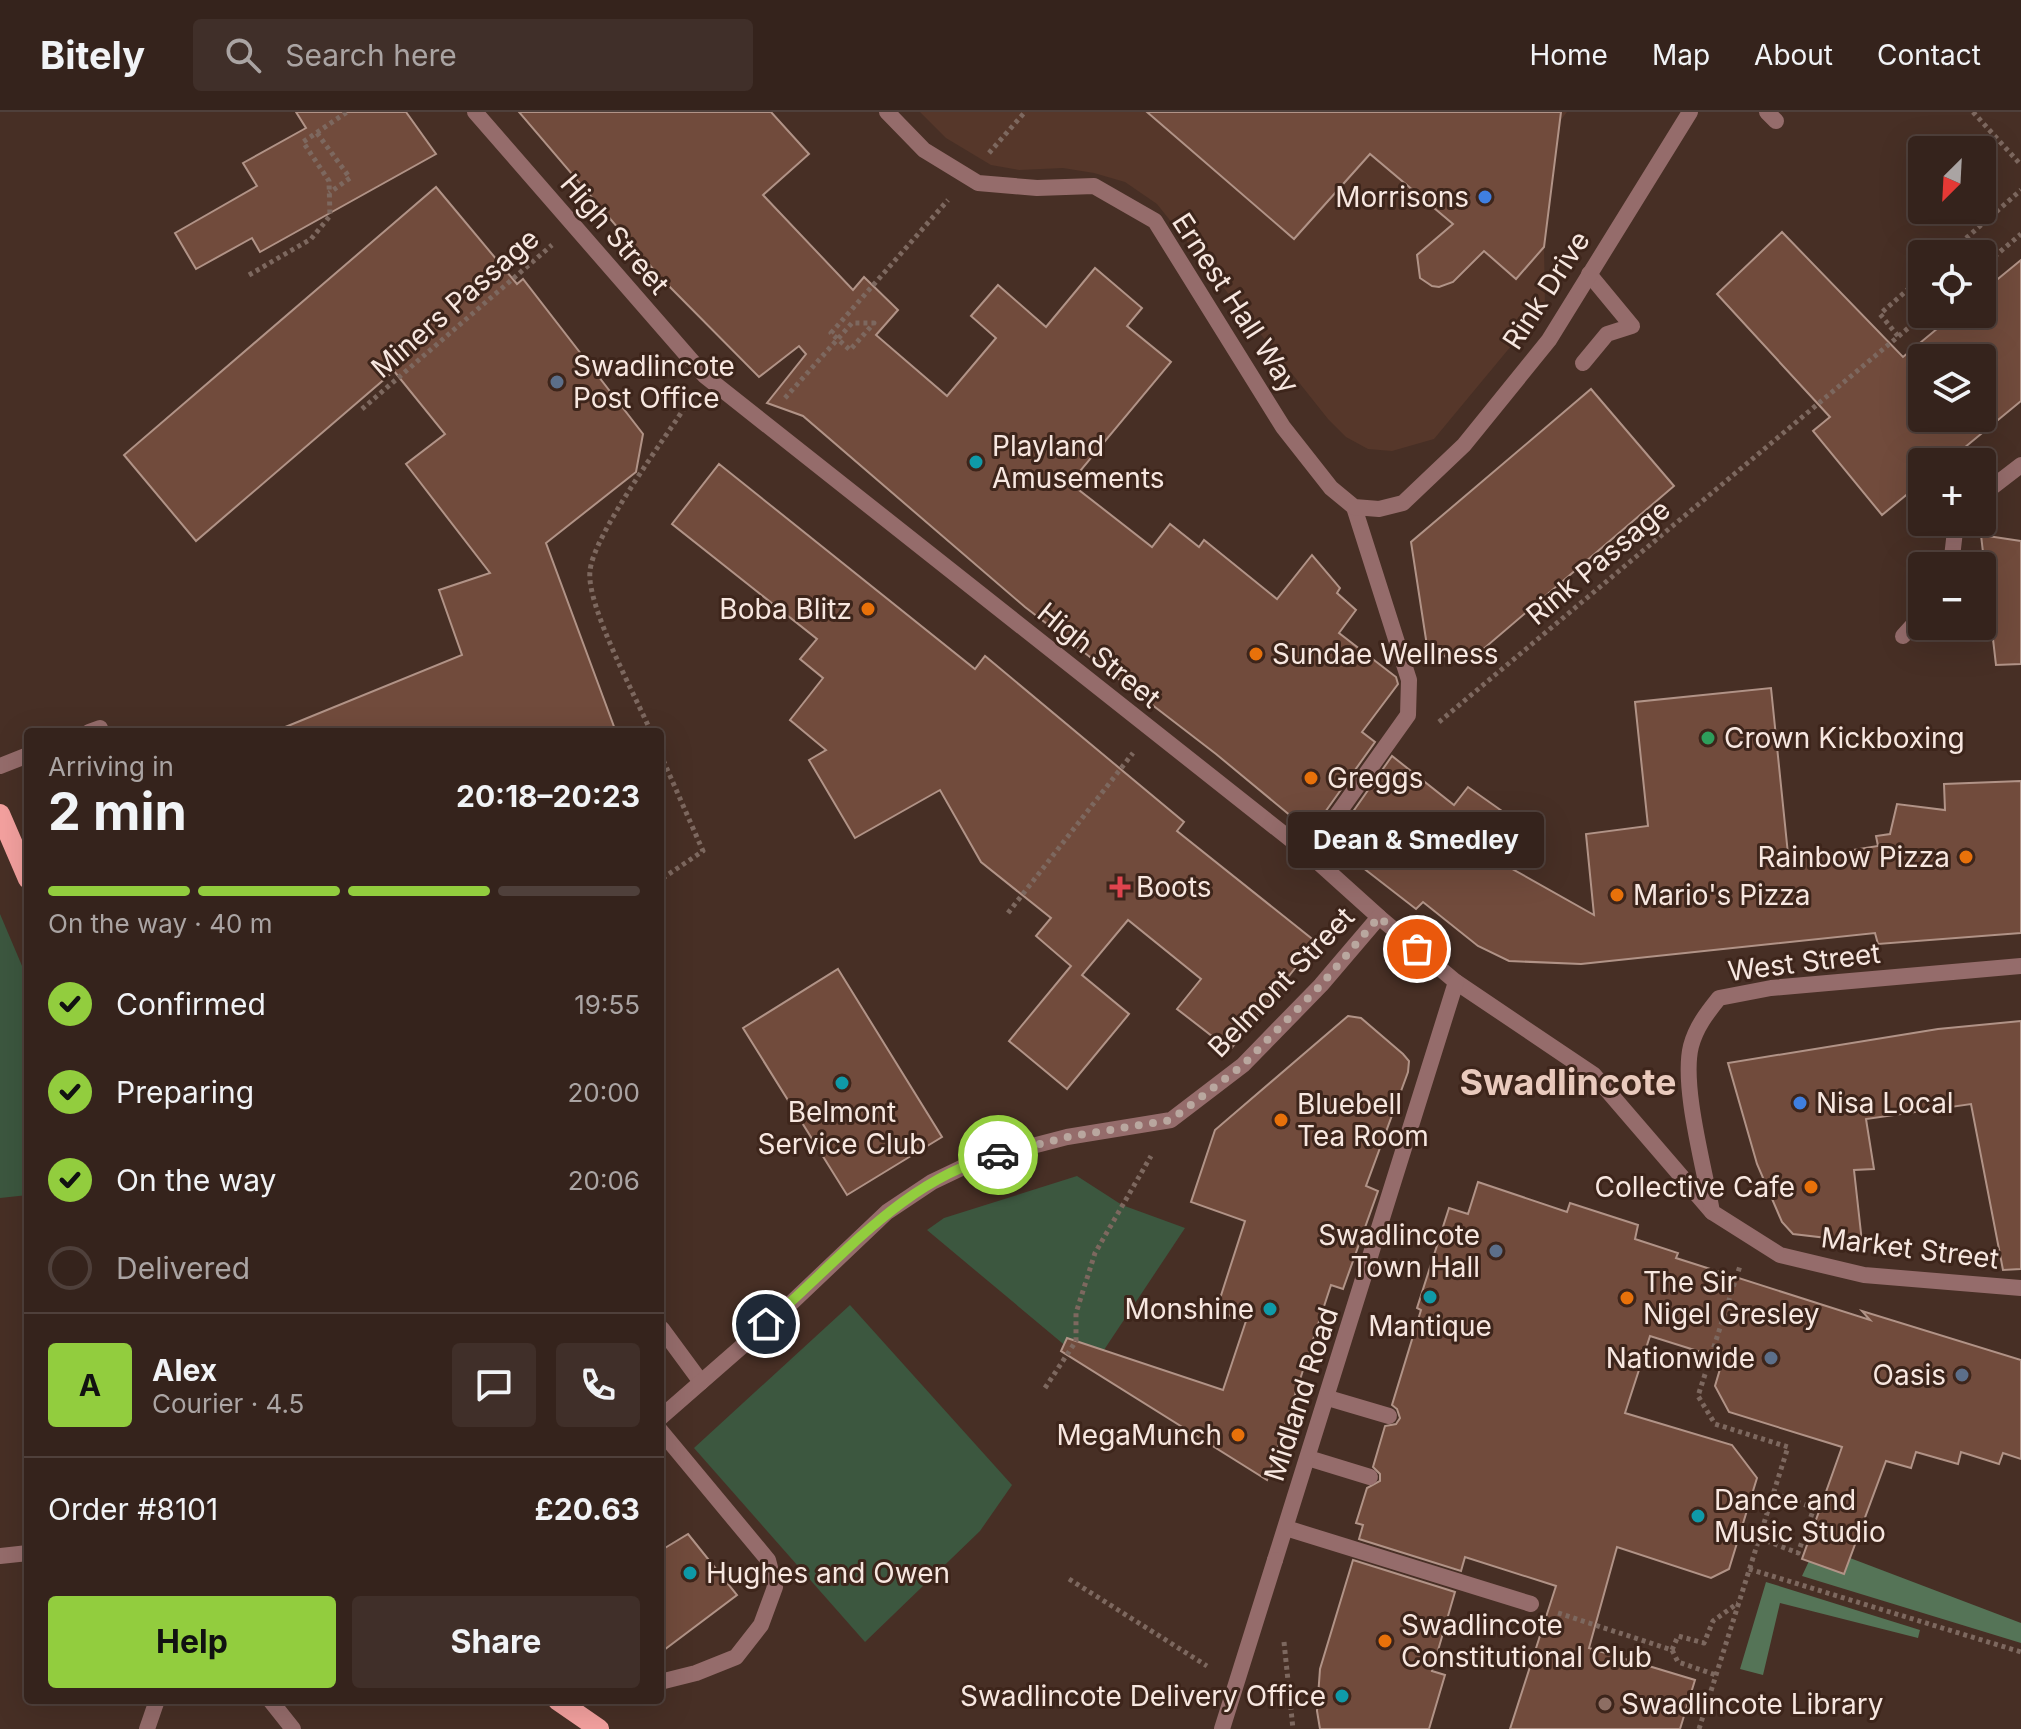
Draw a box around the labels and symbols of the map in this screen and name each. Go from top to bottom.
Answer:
north arrow [1908,136,1996,224]
street label: High Street [554,167,676,301]
place label: Morrisons [1335,180,1469,214]
marker: Morrisons [1476,188,1494,206]
street label: Ernest Hall Way [1165,207,1307,399]
street label: Miners Passage [364,221,546,385]
street label: Rink Drive [1495,225,1597,355]
place label: Swadlincote Post Office [573,349,735,415]
marker: Swadlincote Post Office [548,373,566,391]
place label: Playland Amusements [992,429,1165,495]
marker: Playland Amusements [967,453,985,471]
street label: Rink Passage [1519,492,1677,632]
place label: Boba Blitz [719,592,852,626]
street label: High Street [1031,595,1167,715]
marker: Boba Blitz [859,600,877,618]
place label: Sundae Wellness [1272,637,1499,671]
marker: Sundae Wellness [1247,645,1265,663]
place label: Crown Kickboxing [1724,721,1965,755]
marker: Crown Kickboxing [1699,729,1717,747]
place label: Greggs [1327,761,1423,795]
marker: Greggs [1302,769,1320,787]
callout: Dean & Smedley [1289,813,1545,869]
place label: Rainbow Pizza [1758,840,1950,874]
marker: Rainbow Pizza [1957,848,1975,866]
place label: Boots [1136,870,1212,904]
marker: Boots [1111,878,1129,896]
place label: Mario's Pizza [1633,878,1811,912]
marker: Mario's Pizza [1608,886,1626,904]
street label: Belmont Street [1201,900,1361,1064]
pin [1383,915,1451,983]
street label: West Street [1726,936,1882,988]
district label: Swadlincote [1459,1060,1677,1104]
marker: Belmont Service Club [833,1074,851,1092]
place label: Nisa Local [1816,1086,1954,1120]
place label: Bluebell Tea Room [1297,1087,1429,1153]
marker: Nisa Local [1791,1094,1809,1112]
place label: Belmont Service Club [758,1095,926,1161]
marker: Bluebell Tea Room [1272,1111,1290,1129]
courier [958,1115,1038,1195]
place label: Collective Cafe [1595,1170,1795,1204]
marker: Collective Cafe [1802,1178,1820,1196]
place label: Swadlincote Town Hall [1318,1218,1480,1284]
street label: Market Street [1819,1220,2001,1276]
marker: Swadlincote Town Hall [1487,1242,1505,1260]
place label: The Sir Nigel Gresley [1643,1265,1819,1331]
marker: Mantique [1421,1288,1439,1306]
marker: The Sir Nigel Gresley [1618,1289,1636,1307]
pin [732,1290,800,1358]
place label: Monshine [1124,1292,1254,1326]
marker: Monshine [1261,1300,1279,1318]
street label: Midland Road [1257,1303,1345,1485]
place label: Mantique [1368,1309,1492,1343]
place label: Nationwide [1606,1341,1755,1375]
marker: Nationwide [1762,1349,1780,1367]
place label: Oasis [1873,1358,1946,1392]
marker: Oasis [1953,1366,1971,1384]
place label: MegaMunch [1057,1418,1222,1452]
marker: MegaMunch [1229,1426,1247,1444]
place label: Dance and Music Studio [1714,1483,1886,1549]
marker: Dance and Music Studio [1689,1507,1707,1525]
place label: Hughes and Owen [706,1556,950,1590]
marker: Hughes and Owen [681,1564,699,1582]
place label: Swadlincote Constitutional Club [1401,1608,1652,1674]
marker: Swadlincote Constitutional Club [1376,1632,1394,1650]
place label: Swadlincote Delivery Office [960,1679,1326,1713]
marker: Swadlincote Delivery Office [1333,1687,1351,1705]
place label: Swadlincote Library [1621,1687,1883,1721]
marker: Swadlincote Library [1596,1695,1614,1713]

